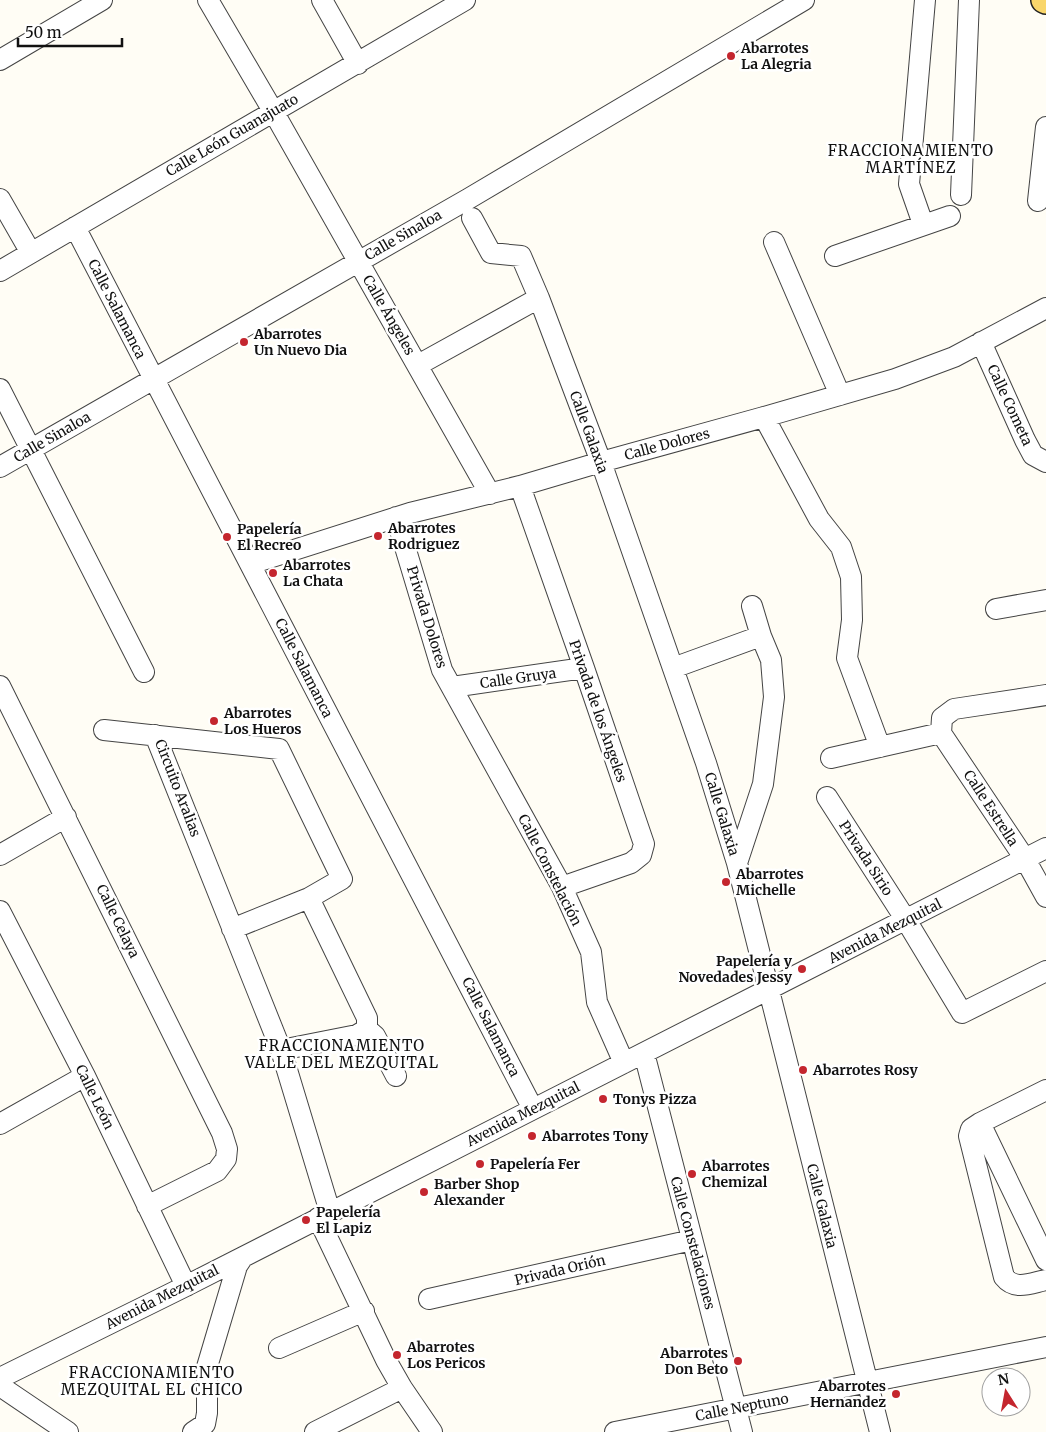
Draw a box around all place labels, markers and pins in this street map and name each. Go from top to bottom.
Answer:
place label: Abarrotes La Alegria [740,39,812,73]
marker: Abarrotes La Alegria [725,50,737,62]
place label: Abarrotes Un Nuevo Dia [253,325,347,359]
marker: Abarrotes Un Nuevo Dia [238,336,250,348]
place label: Abarrotes Rodriguez [387,519,460,553]
place label: Papelería El Recreo [237,520,302,554]
marker: Abarrotes Rodriguez [372,530,384,542]
marker: Papelería El Recreo [221,531,233,543]
place label: Abarrotes La Chata [282,556,351,590]
marker: Abarrotes La Chata [267,567,279,579]
place label: Abarrotes Los Hueros [223,704,302,738]
marker: Abarrotes Los Hueros [208,715,220,727]
place label: Abarrotes Michelle [735,865,804,899]
marker: Abarrotes Michelle [720,876,732,888]
place label: Papelería y Novedades Jessy [678,952,793,986]
marker: Papelería y Novedades Jessy [796,963,808,975]
place label: Abarrotes Rosy [812,1061,918,1079]
marker: Abarrotes Rosy [797,1064,809,1076]
place label: Tonys Pizza [613,1090,697,1108]
marker: Tonys Pizza [597,1093,609,1105]
place label: Abarrotes Tony [541,1127,649,1145]
marker: Abarrotes Tony [526,1130,538,1142]
place label: Papelería Fer [490,1155,581,1173]
place label: Abarrotes Chemizal [701,1157,770,1191]
marker: Papelería Fer [474,1158,486,1170]
marker: Abarrotes Chemizal [686,1168,698,1180]
place label: Barber Shop Alexander [433,1175,519,1209]
marker: Barber Shop Alexander [418,1186,430,1198]
place label: Papelería El Lapiz [316,1203,381,1237]
marker: Papelería El Lapiz [300,1214,312,1226]
place label: Abarrotes Los Pericos [406,1338,486,1372]
place label: Abarrotes Don Beto [659,1344,728,1378]
marker: Abarrotes Los Pericos [391,1349,403,1361]
marker: Abarrotes Don Beto [732,1355,744,1367]
place label: Abarrotes Hernandez [810,1377,886,1411]
marker: Abarrotes Hernandez [890,1388,902,1400]

